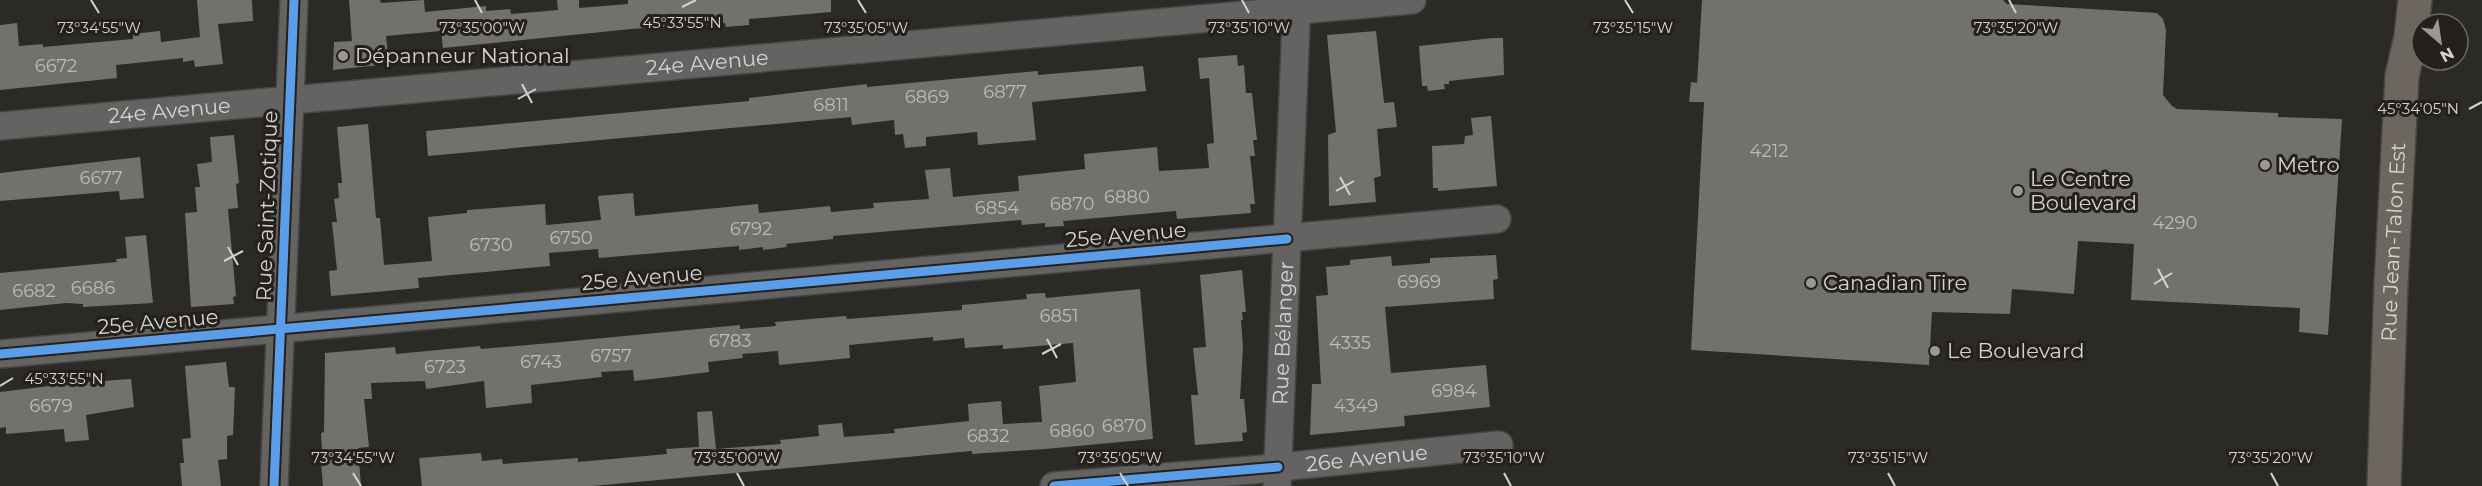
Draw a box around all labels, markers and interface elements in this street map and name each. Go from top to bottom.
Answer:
north arrow [2410,12,2470,72]
text: 45°33'55"N [642,13,722,32]
text: 73°34'55"W [57,18,141,37]
text: 73°35'00"W [439,18,525,37]
text: 73°35'05"W [824,18,908,37]
text: 73°35'10"W [1208,18,1290,37]
text: 73°35'15"W [1593,18,1673,37]
text: 73°35'20"W [1974,18,2059,37]
place label: Dépanneur National [355,43,570,68]
text: N [2437,43,2457,66]
street label: 24e Avenue [645,44,770,80]
marker: Dépanneur National [336,49,350,63]
house number: 6672 [35,55,77,77]
house number: 6877 [983,81,1027,103]
house number: 6869 [905,86,949,108]
street label: 24e Avenue [107,92,232,128]
house number: 6811 [813,94,849,116]
text: 45°34'05"N [2377,99,2459,118]
street label: Rue Saint-Zotique [251,110,282,302]
house number: 4212 [1750,140,1788,162]
street label: Rue Jean-Talon Est [2376,142,2410,342]
place label: Metro [2277,152,2340,177]
marker: Metro [2258,158,2272,172]
place label: Le Centre Boulevard [2030,166,2137,215]
house number: 6677 [80,167,123,189]
marker: Le Centre Boulevard [2011,184,2025,198]
house number: 6880 [1104,186,1150,208]
house number: 6870 [1050,193,1094,215]
house number: 6854 [975,197,1019,219]
house number: 4290 [2153,212,2197,234]
street label: 25e Avenue [1064,217,1187,252]
house number: 6792 [730,218,772,240]
house number: 6750 [549,227,593,249]
house number: 6730 [469,234,513,256]
street label: 25e Avenue [580,260,703,295]
street label: Rue Bélanger [1267,261,1298,405]
place label: Canadian Tire [1823,270,1967,295]
house number: 6969 [1397,271,1441,293]
marker: Canadian Tire [1804,276,1818,290]
house number: 6686 [71,277,115,299]
house number: 6682 [12,280,56,302]
street label: 25e Avenue [96,304,219,339]
house number: 6851 [1039,305,1079,327]
house number: 6783 [709,330,751,352]
house number: 4335 [1329,332,1371,354]
place label: Le Boulevard [1947,338,2084,363]
marker: Le Boulevard [1928,344,1942,358]
house number: 6757 [590,345,632,367]
house number: 6743 [520,351,562,373]
house number: 6723 [424,356,466,378]
text: 45°33'55"N [24,369,104,388]
house number: 6984 [1431,380,1477,402]
house number: 6679 [29,395,73,417]
house number: 4349 [1334,395,1378,417]
house number: 6870 [1102,415,1146,437]
house number: 6860 [1049,420,1095,442]
house number: 6832 [967,425,1009,447]
street label: 26e Avenue [1305,439,1429,476]
text: 73°34'55"W [311,448,395,467]
text: 73°35'00"W [694,448,780,467]
text: 73°35'05"W [1078,448,1162,467]
text: 73°35'10"W [1463,448,1545,467]
text: 73°35'15"W [1848,448,1928,467]
text: 73°35'20"W [2229,448,2314,467]

